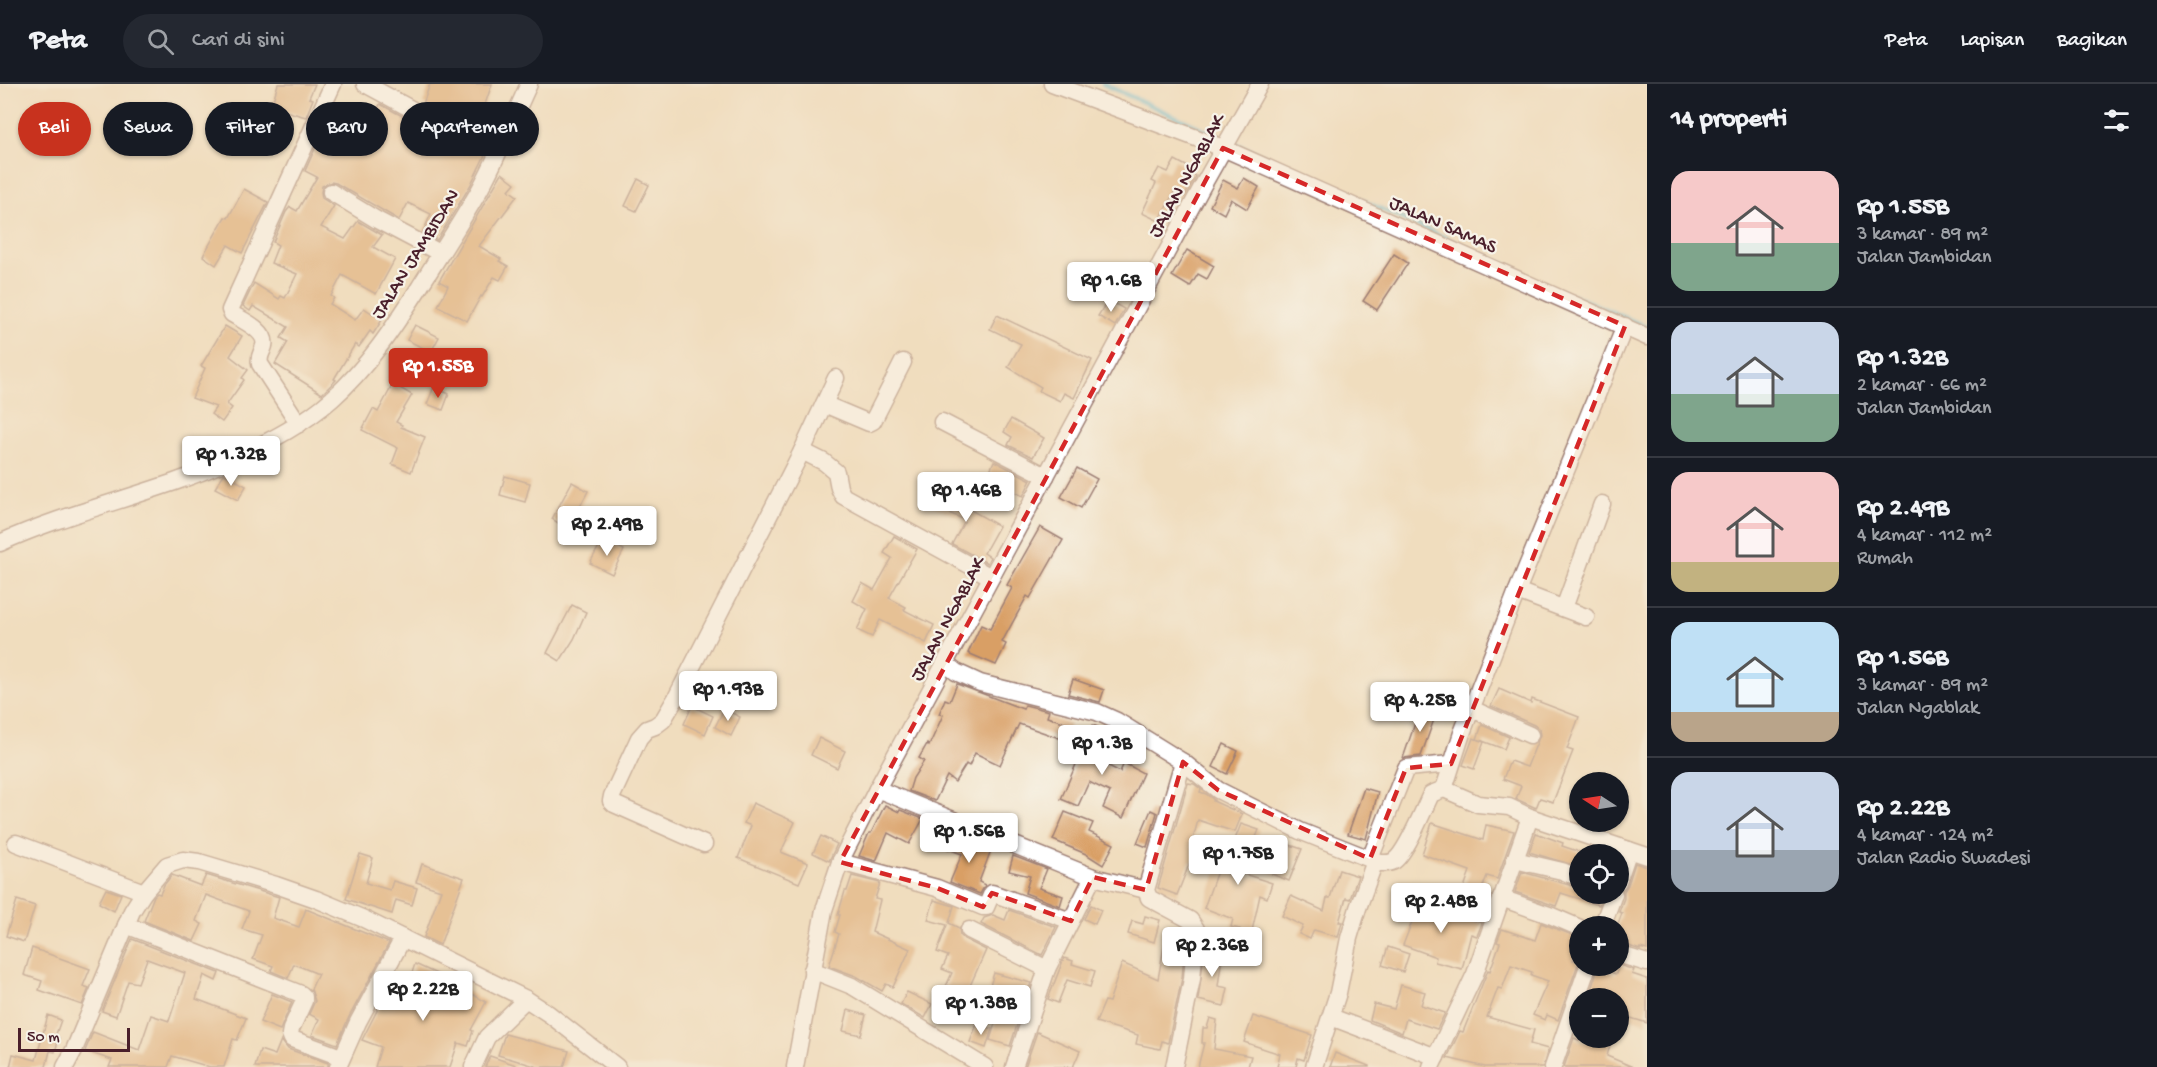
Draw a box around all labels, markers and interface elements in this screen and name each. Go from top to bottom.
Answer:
search box [123,14,543,68]
text: Peta [30,25,87,58]
icon: search [144,25,177,58]
text: Cari di sini [192,28,285,54]
text: Peta [1885,29,1928,54]
text: Lapisan [1961,29,2024,54]
text: Bagikan [2057,29,2127,54]
chip: Beli [18,102,91,156]
chip: Sewa [103,102,193,156]
chip: Filter [205,102,294,156]
chip: Baru [306,102,388,156]
chip: Apartemen [400,102,539,156]
icon: filters [2100,104,2133,137]
text: 14 properti [1671,105,1787,136]
street label: JALAN NGABLAK [1145,109,1232,242]
street label: JALAN JAMBIDAN [368,186,466,324]
street label: JALAN SAMAS [1385,192,1501,260]
text: Rp 1.55B [1857,193,1949,224]
icon: home [1719,195,1791,267]
text: 3 kamar · 89 m² [1857,224,1988,247]
text: Jalan Jambidan [1857,247,1992,270]
pin: Rp 1.6B [1056,262,1166,313]
text: Rp 1.6B [1081,270,1141,293]
text: Rp 1.32B [1857,344,1948,375]
icon: home [1719,346,1791,418]
pin: Rp 1.55B [376,348,500,399]
text: Rp 1.55B [403,356,473,379]
text: 2 kamar · 66 m² [1857,375,1987,398]
text: Jalan Jambidan [1857,398,1992,421]
pin: Rp 1.32B [169,436,293,487]
text: Rp 1.32B [196,444,266,467]
pin: Rp 1.46B [904,472,1028,523]
text: Rp 1.46B [931,480,1001,503]
text: Rp 2.49B [1857,494,1949,525]
icon: home [1719,496,1791,568]
pin: Rp 2.49B [545,506,669,557]
text: Rp 2.49B [572,514,642,537]
text: 4 kamar · 112 m² [1857,525,1992,548]
text: Rumah [1857,548,1913,571]
street label: JALAN NGABLAK [907,552,992,686]
text: Rp 1.56B [1857,644,1948,675]
icon: home [1719,646,1791,718]
pin: Rp 1.93B [666,671,790,722]
text: 3 kamar · 89 m² [1857,675,1988,698]
text: Rp 1.93B [693,679,763,702]
pin: Rp 4.25B [1358,682,1482,733]
text: Rp 4.25B [1384,690,1456,713]
text: Jalan Ngablak [1857,698,1979,721]
pin: Rp 1.3B [1047,725,1157,776]
text: Rp 1.3B [1072,733,1132,756]
north arrow [1569,772,1629,832]
map controls [1569,772,1629,1048]
text: Rp 2.22B [1857,794,1949,825]
icon: home [1719,796,1791,868]
pin: Rp 1.56B [907,813,1031,864]
text: Rp 1.56B [934,821,1004,844]
text: 4 kamar · 124 m² [1857,825,1994,848]
pin: Rp 1.75B [1176,835,1300,886]
text: Rp 1.75B [1203,843,1273,866]
button: locate [1569,844,1629,904]
text: Jalan Radio Swadesi [1857,848,2031,871]
pin: Rp 2.48B [1379,883,1503,934]
text: Rp 2.48B [1405,891,1477,914]
button: + [1569,916,1629,976]
pin: Rp 2.36B [1150,927,1274,978]
text: Rp 2.36B [1176,935,1248,958]
pin: Rp 2.22B [361,971,485,1022]
text: Rp 2.22B [388,979,458,1002]
pin: Rp 1.38B [919,985,1043,1036]
button: − [1569,988,1629,1048]
text: Rp 1.38B [946,993,1016,1016]
scale bar [18,1025,130,1052]
text: 50 m [27,1029,60,1048]

